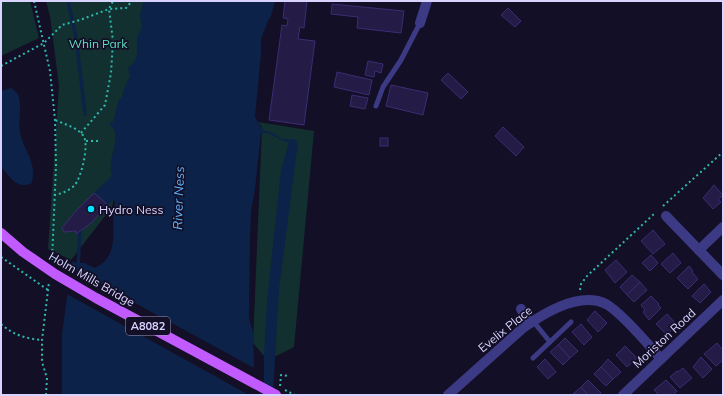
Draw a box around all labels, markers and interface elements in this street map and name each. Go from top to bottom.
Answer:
park label: Whin Park [69,36,128,51]
water label: River Ness [169,166,187,230]
place label: Hydro Ness [99,202,163,217]
marker: Hydro Ness [86,204,96,214]
street label: Holm Mills Bridge [46,248,138,310]
street label: Evelix Place [475,303,535,355]
street label: Moriston Road [629,305,699,371]
road number: A8082 [126,317,170,335]

